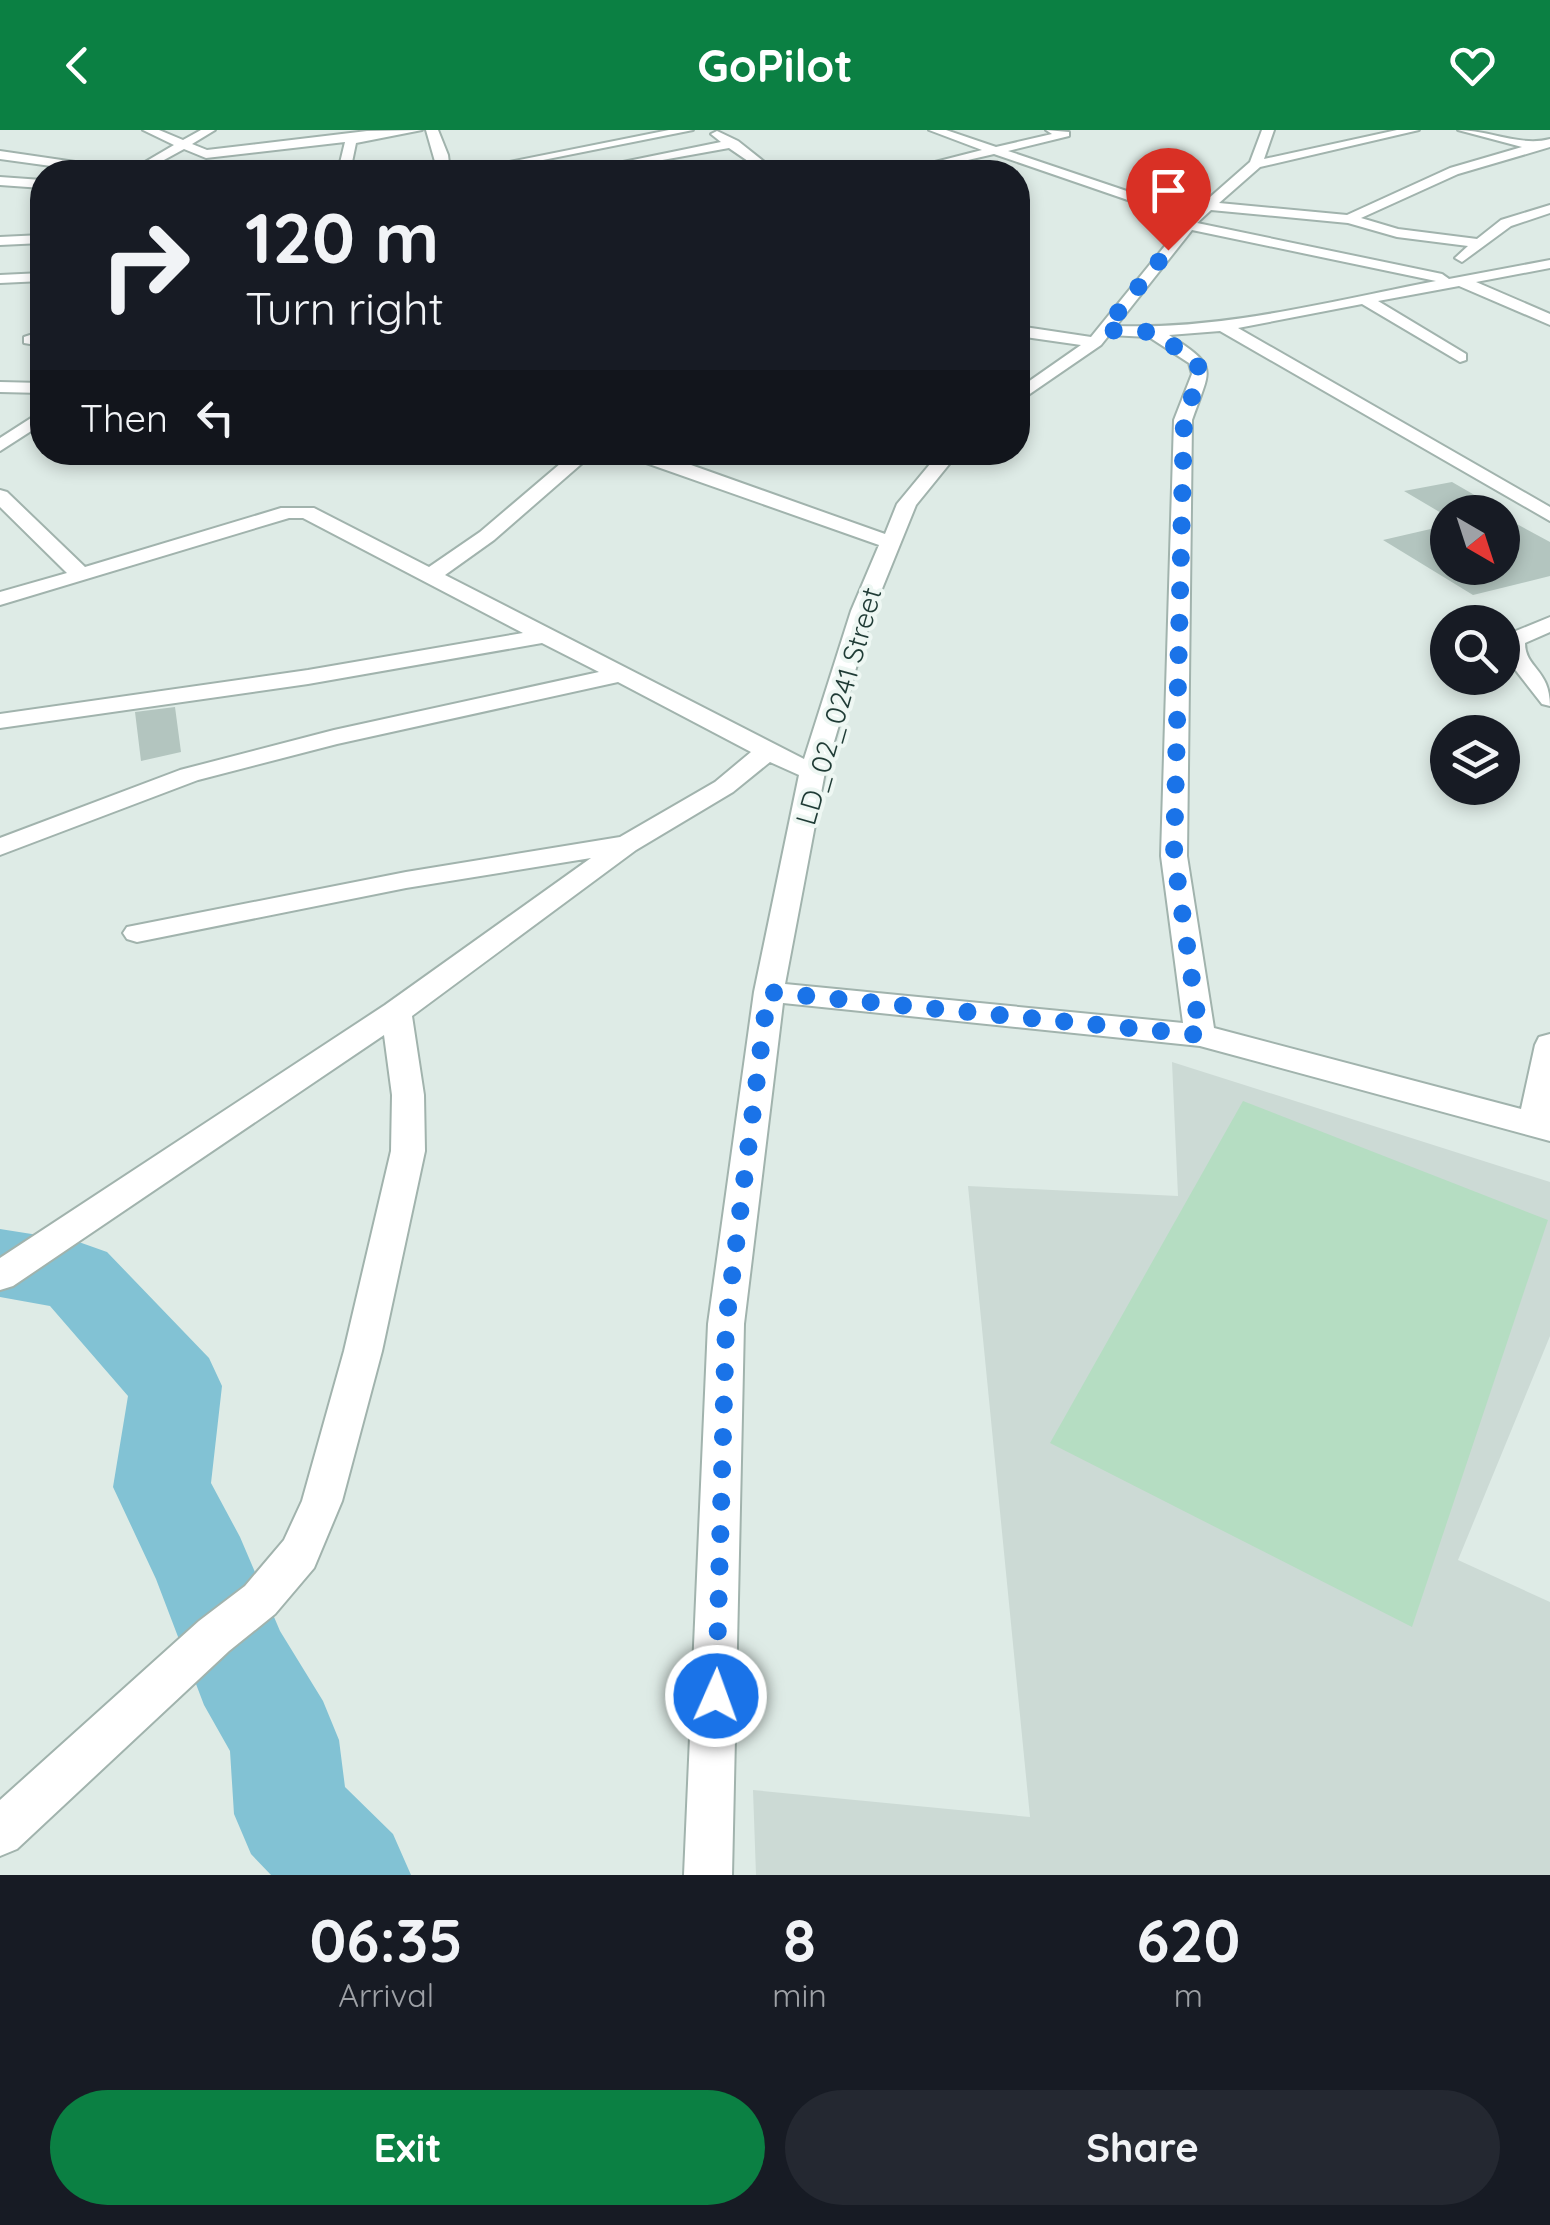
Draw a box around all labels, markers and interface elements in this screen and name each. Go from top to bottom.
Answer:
text: GoPilot [697,37,853,93]
icon: back [50,38,105,93]
icon: heart [1445,38,1500,93]
pin [1126,148,1211,251]
icon: arrive [1141,163,1196,218]
text: 120 m [245,193,439,281]
icon: right [80,200,210,330]
text: Turn right [245,280,444,336]
icon: left [188,390,243,445]
text: Then [80,394,168,442]
north arrow [1430,495,1520,585]
map controls [1430,495,1520,805]
street label: LD_02_0241 Street [787,583,889,829]
button: search [1430,605,1520,695]
button: layers [1430,715,1520,805]
position arrow [664,1644,768,1748]
text: 06:35 [310,1902,463,1977]
text: 8 [783,1902,816,1977]
text: 620 [1136,1902,1240,1977]
text: Arrival [338,1975,434,2015]
text: min [772,1975,827,2015]
text: m [1174,1975,1203,2015]
button: Exit [50,2090,765,2205]
button: Share [785,2090,1500,2205]

